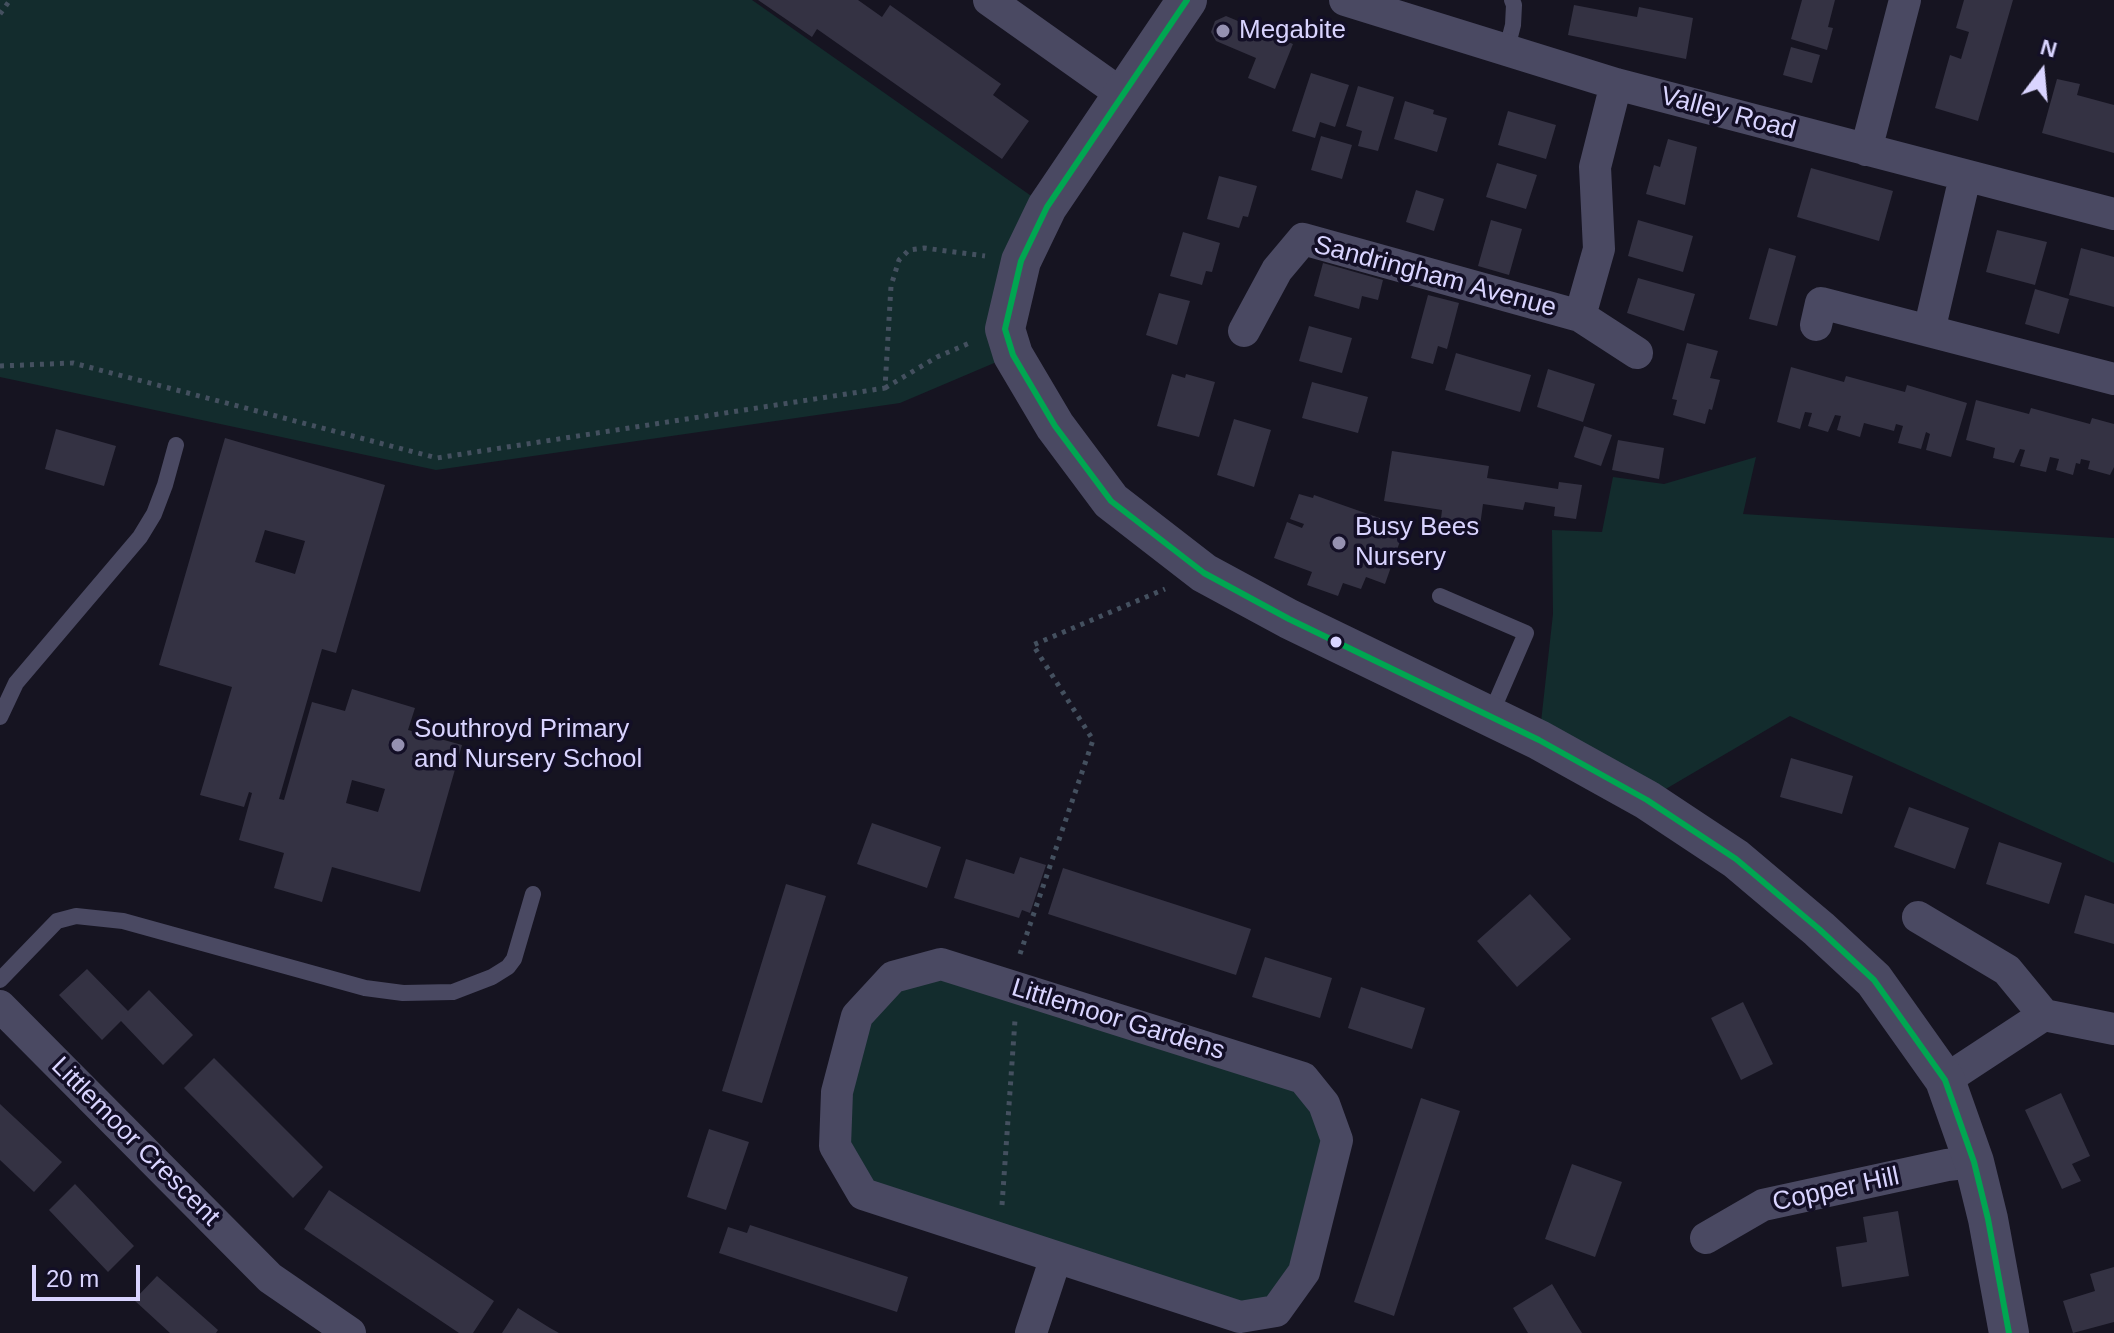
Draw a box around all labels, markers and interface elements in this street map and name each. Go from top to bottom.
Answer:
place label: Megabite [1239,15,1346,47]
marker: Megabite [1214,22,1232,40]
north arrow [2002,32,2082,112]
text: N [2038,34,2060,63]
street label: Valley Road [1657,81,1799,147]
street label: Sandringham Avenue [1310,230,1560,324]
place label: Busy Bees Nursery [1355,512,1479,574]
marker: Busy Bees Nursery [1330,534,1348,552]
unlabelled marker [1328,634,1344,650]
place label: Southroyd Primary and Nursery School [414,714,642,776]
marker: Southroyd Primary and Nursery School [389,736,407,754]
street label: Littlemoor Gardens [1008,973,1228,1067]
street label: Littlemoor Crescent [44,1051,226,1233]
street label: Copper Hill [1770,1161,1902,1219]
scale bar [36,1249,144,1299]
text: 20 m [46,1265,99,1292]

